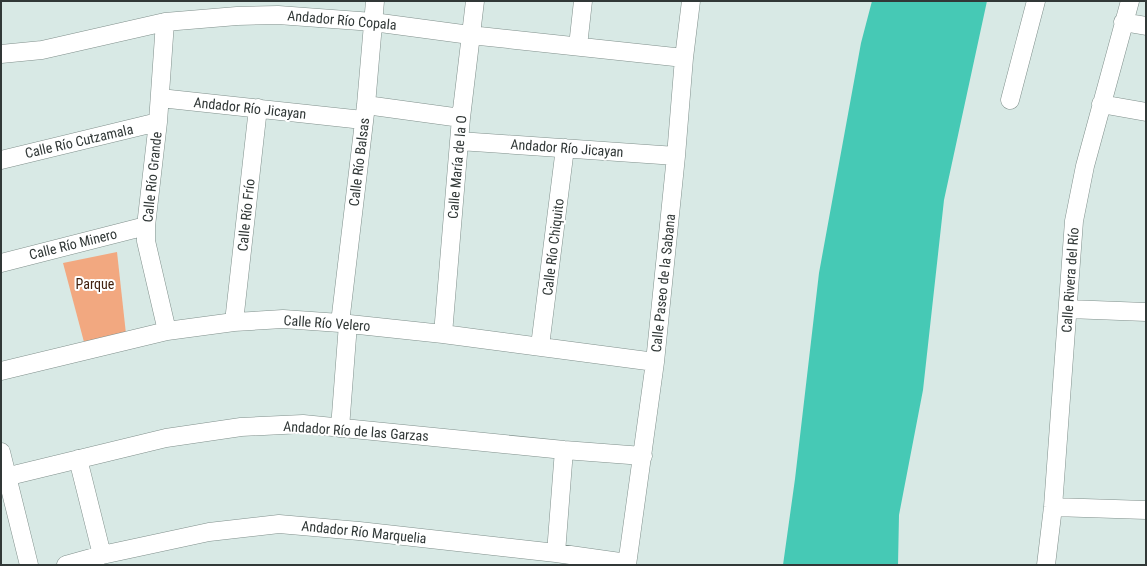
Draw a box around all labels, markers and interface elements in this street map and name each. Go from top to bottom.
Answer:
street label: Andador Río Copala [287,7,397,33]
street label: Andador Río Jicayan [193,94,307,122]
street label: Calle María de la O [445,115,469,219]
street label: Calle Río Balsas [346,117,372,207]
street label: Calle Río Cutzamala [23,121,135,161]
street label: Calle Río Grande [139,130,165,223]
street label: Andador Río Jicayan [510,136,624,160]
street label: Calle Río Frío [234,178,258,252]
street label: Calle Río Chiquito [539,198,567,296]
street label: Calle Paseo de la Sabana [648,213,678,353]
street label: Calle Río Minero [27,225,119,263]
street label: Calle Rivera del Río [1058,227,1082,333]
park label: Parque [76,276,115,292]
street label: Calle Río Velero [283,312,371,334]
street label: Andador Río de las Garzas [283,418,429,444]
street label: Andador Río Marquelia [301,517,427,547]

